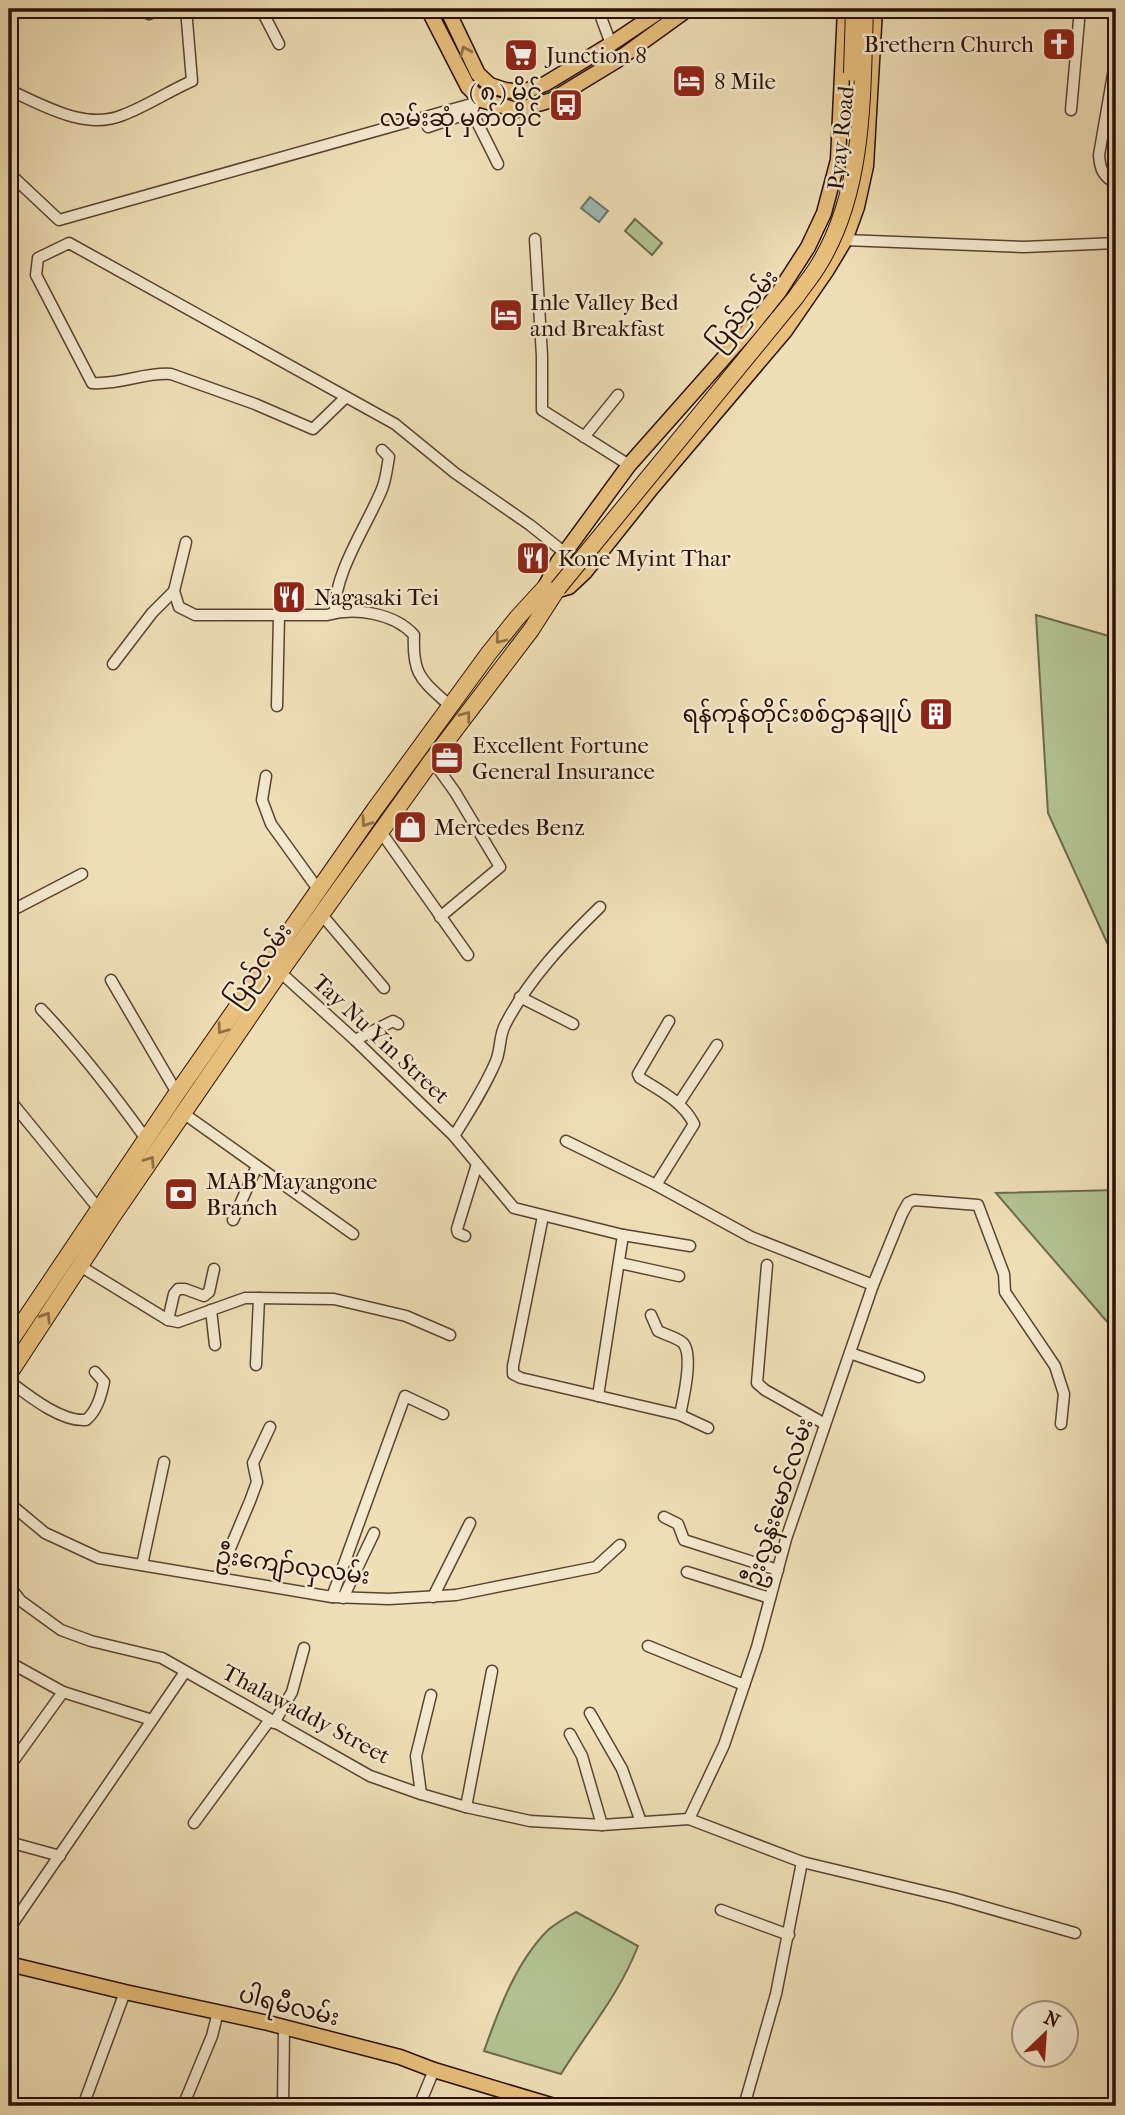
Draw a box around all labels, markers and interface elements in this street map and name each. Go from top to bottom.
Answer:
church icon: Brethern Church [1040,25,1078,63]
place label: Brethern Church [864,31,1034,58]
supermarket icon: Junction 8 [502,36,540,74]
place label: Junction 8 [544,42,647,69]
one-way arrow [460,45,474,58]
hotel icon: 8 Mile [670,62,708,100]
place label: 8 Mile [714,68,776,95]
place label: ( ၈ ) မိုင် လမ်းဆုံ မှတ်တိုင် [380,76,542,137]
street label: Pyay Road [822,84,860,191]
bus stop icon: ( ၈ ) မိုင် လမ်းဆုံ မှတ်တိုင် [547,86,585,124]
street label: ပြည်လမ်း [700,262,788,359]
place label: Inle Valley Bed and Breakfast [530,289,679,342]
hotel icon: Inle Valley Bed and Breakfast [487,296,525,334]
restaurant icon: Kone Myint Thar [514,539,552,577]
place label: Kone Myint Thar [558,545,731,572]
restaurant icon: Nagasaki Tei [270,578,308,616]
place label: Nagasaki Tei [314,584,439,611]
one-way arrow [496,631,509,643]
building icon: ရန်ကုန်တိုင်းစစ်ဌာနချုပ် [917,695,955,733]
place label: ရန်ကုန်တိုင်းစစ်ဌာနချုပ် [683,698,912,733]
one-way arrow [458,711,471,723]
place label: Excellent Fortune General Insurance [472,732,655,785]
office icon: Excellent Fortune General Insurance [428,739,466,777]
shop icon: Mercedes Benz [391,808,429,846]
place label: Mercedes Benz [434,814,585,841]
one-way arrow [361,815,374,828]
street label: ပြည်လမ်း [218,916,302,1015]
street label: Tay Nu Yin Street [307,969,455,1109]
one-way arrow [218,1021,230,1034]
one-way arrow [142,1156,155,1169]
place label: MAB Mayangone Branch [206,1168,377,1221]
bank icon: MAB Mayangone Branch [162,1175,200,1213]
one-way arrow [38,1312,50,1325]
street label: ဦးလွန်းမောင်လမ်း [736,1414,824,1591]
street label: ဦးကျော်လှလမ်း [214,1539,372,1595]
street label: Thalawaddy Street [217,1658,395,1770]
street label: ပါရမီလမ်း [235,1978,343,2036]
north arrow [1010,2000,1080,2070]
text: N [1041,2006,1063,2033]

